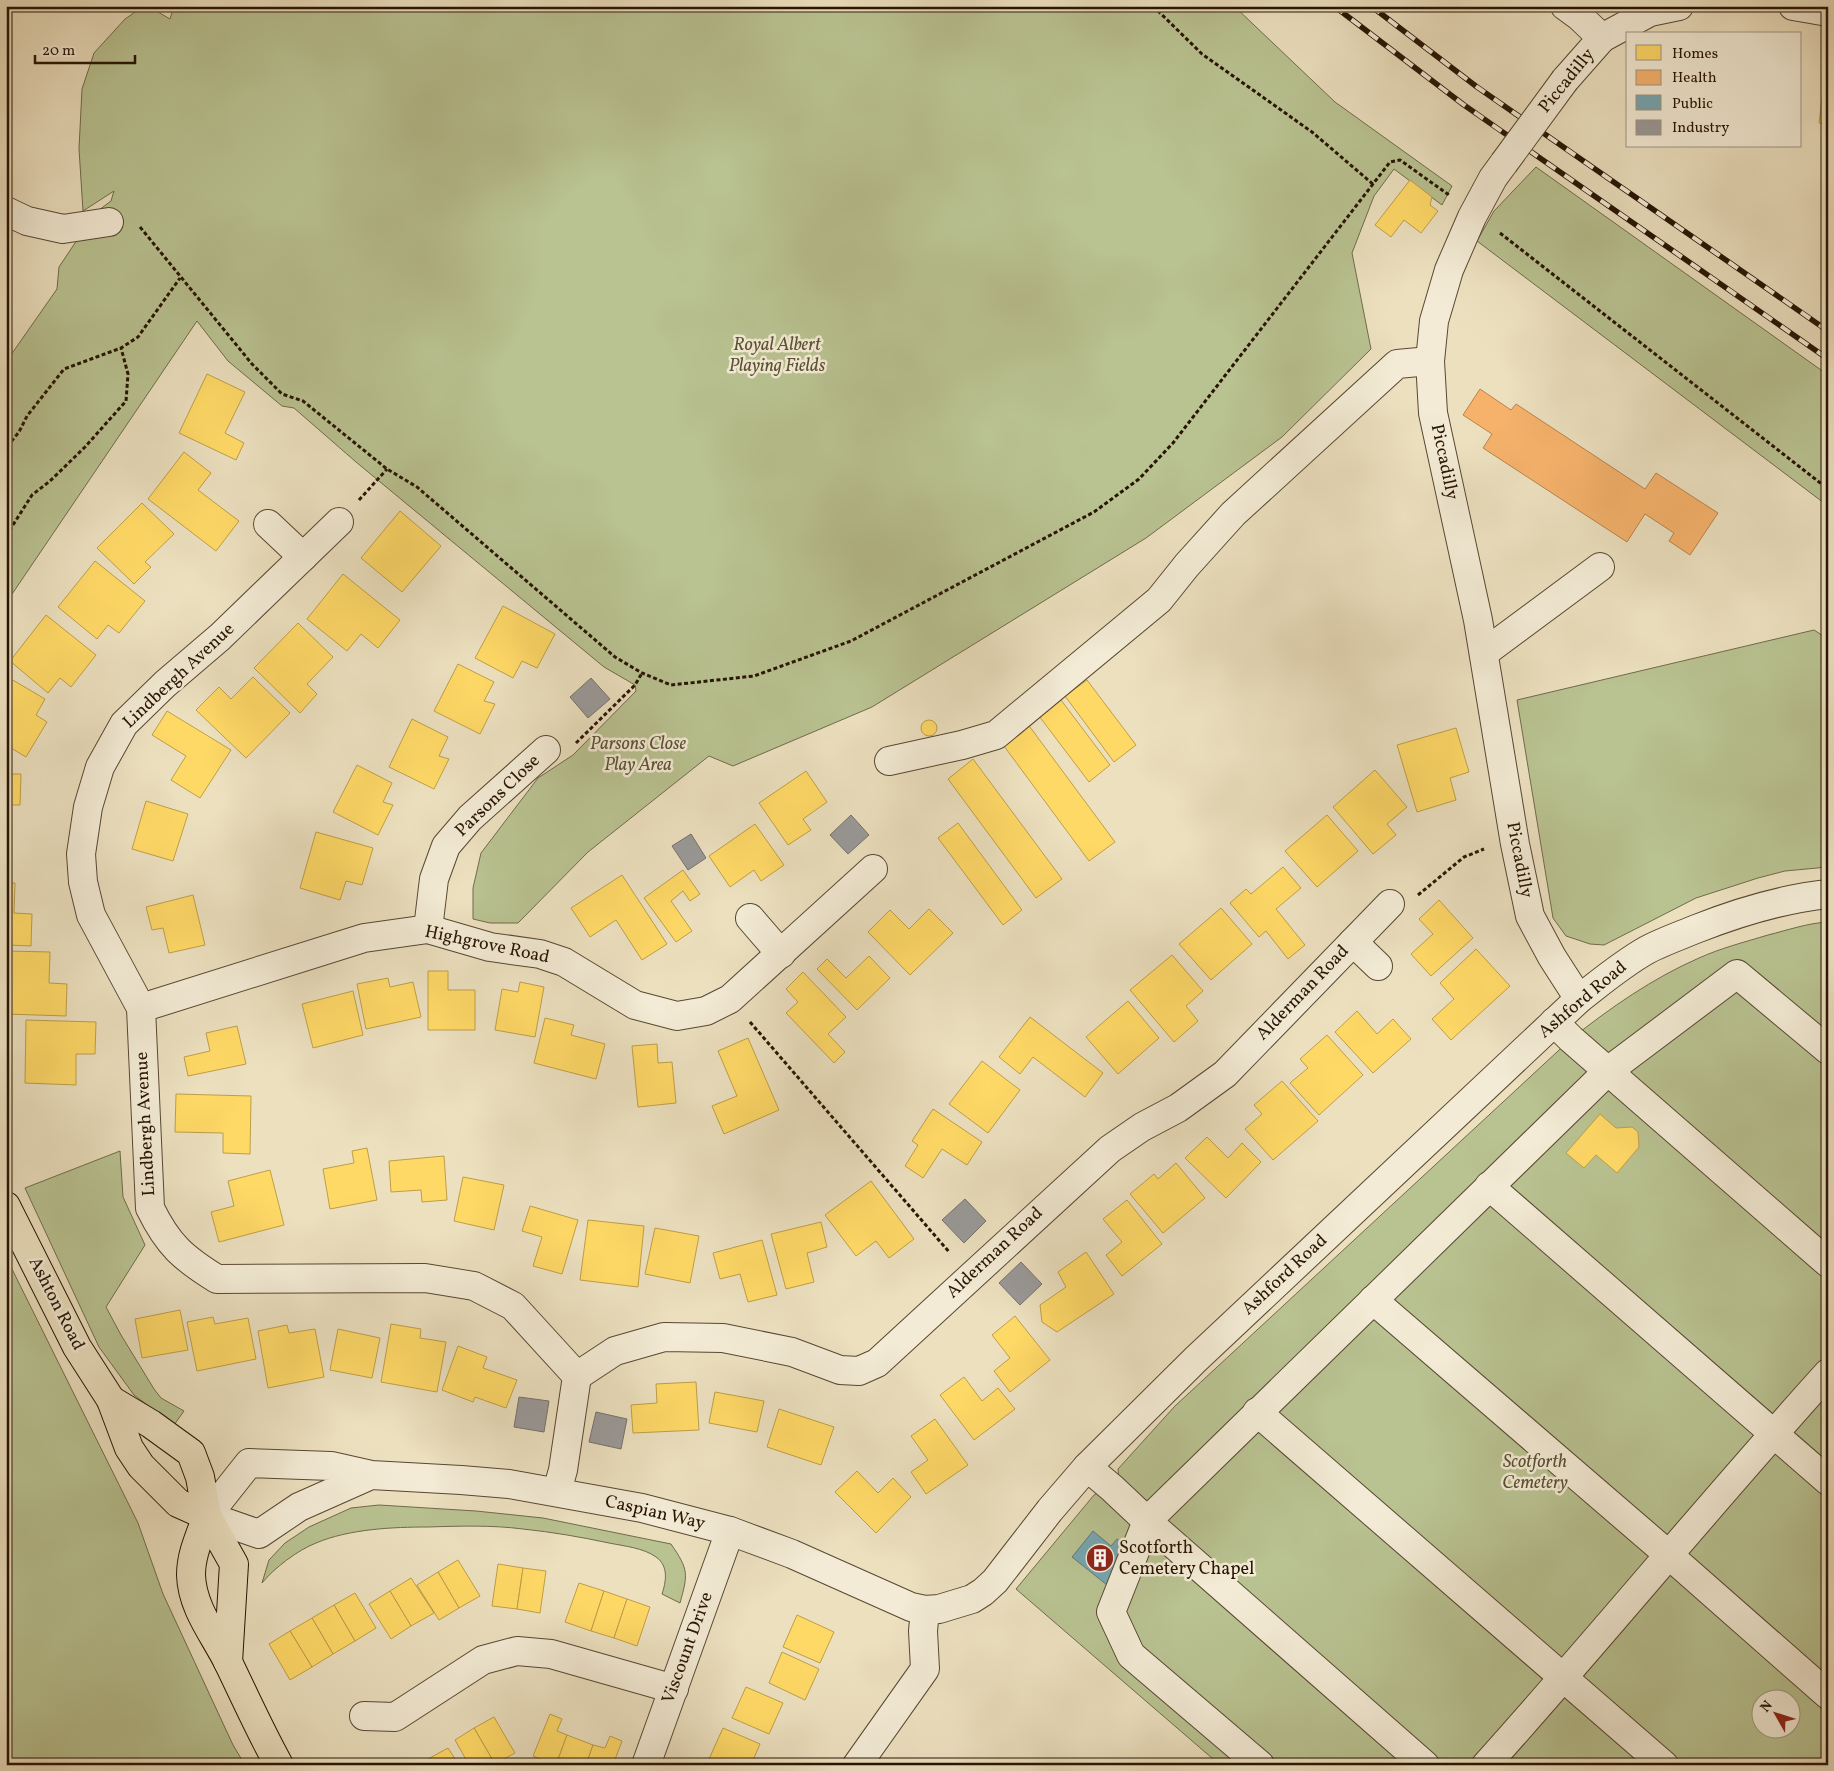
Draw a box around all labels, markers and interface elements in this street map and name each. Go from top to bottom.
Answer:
scale bar [35,32,135,64]
legend [1626,32,1802,148]
text: 20 m [42,41,75,62]
street label: Piccadilly [1533,43,1601,119]
text: Homes [1672,44,1718,65]
text: Health [1672,68,1717,89]
text: Public [1672,94,1713,115]
text: Industry [1672,118,1729,139]
park label: Royal Albert Playing Fields [729,333,826,379]
street label: Piccadilly [1424,422,1464,503]
street label: Lindbergh Avenue [118,618,240,734]
park label: Parsons Close Play Area [590,732,686,778]
street label: Parsons Close [450,749,546,843]
street label: Piccadilly [1499,820,1539,900]
street label: Highgrove Road [422,920,552,970]
street label: Alderman Road [1251,940,1355,1046]
street label: Ashford Road [1533,955,1633,1045]
street label: Lindbergh Avenue [130,1051,162,1197]
street label: Alderman Road [941,1202,1049,1304]
street label: Ashford Road [1237,1229,1333,1321]
street label: Ashton Road [22,1253,90,1355]
park label: Scotforth Cemetery [1502,1450,1568,1496]
street label: Caspian Way [603,1489,708,1537]
place label: Scotforth Cemetery Chapel [1119,1536,1254,1582]
building icon: Scotforth Cemetery Chapel [1085,1543,1115,1573]
street label: Viscount Drive [656,1589,720,1707]
north arrow [1752,1688,1802,1738]
text: N [1756,1697,1778,1717]

